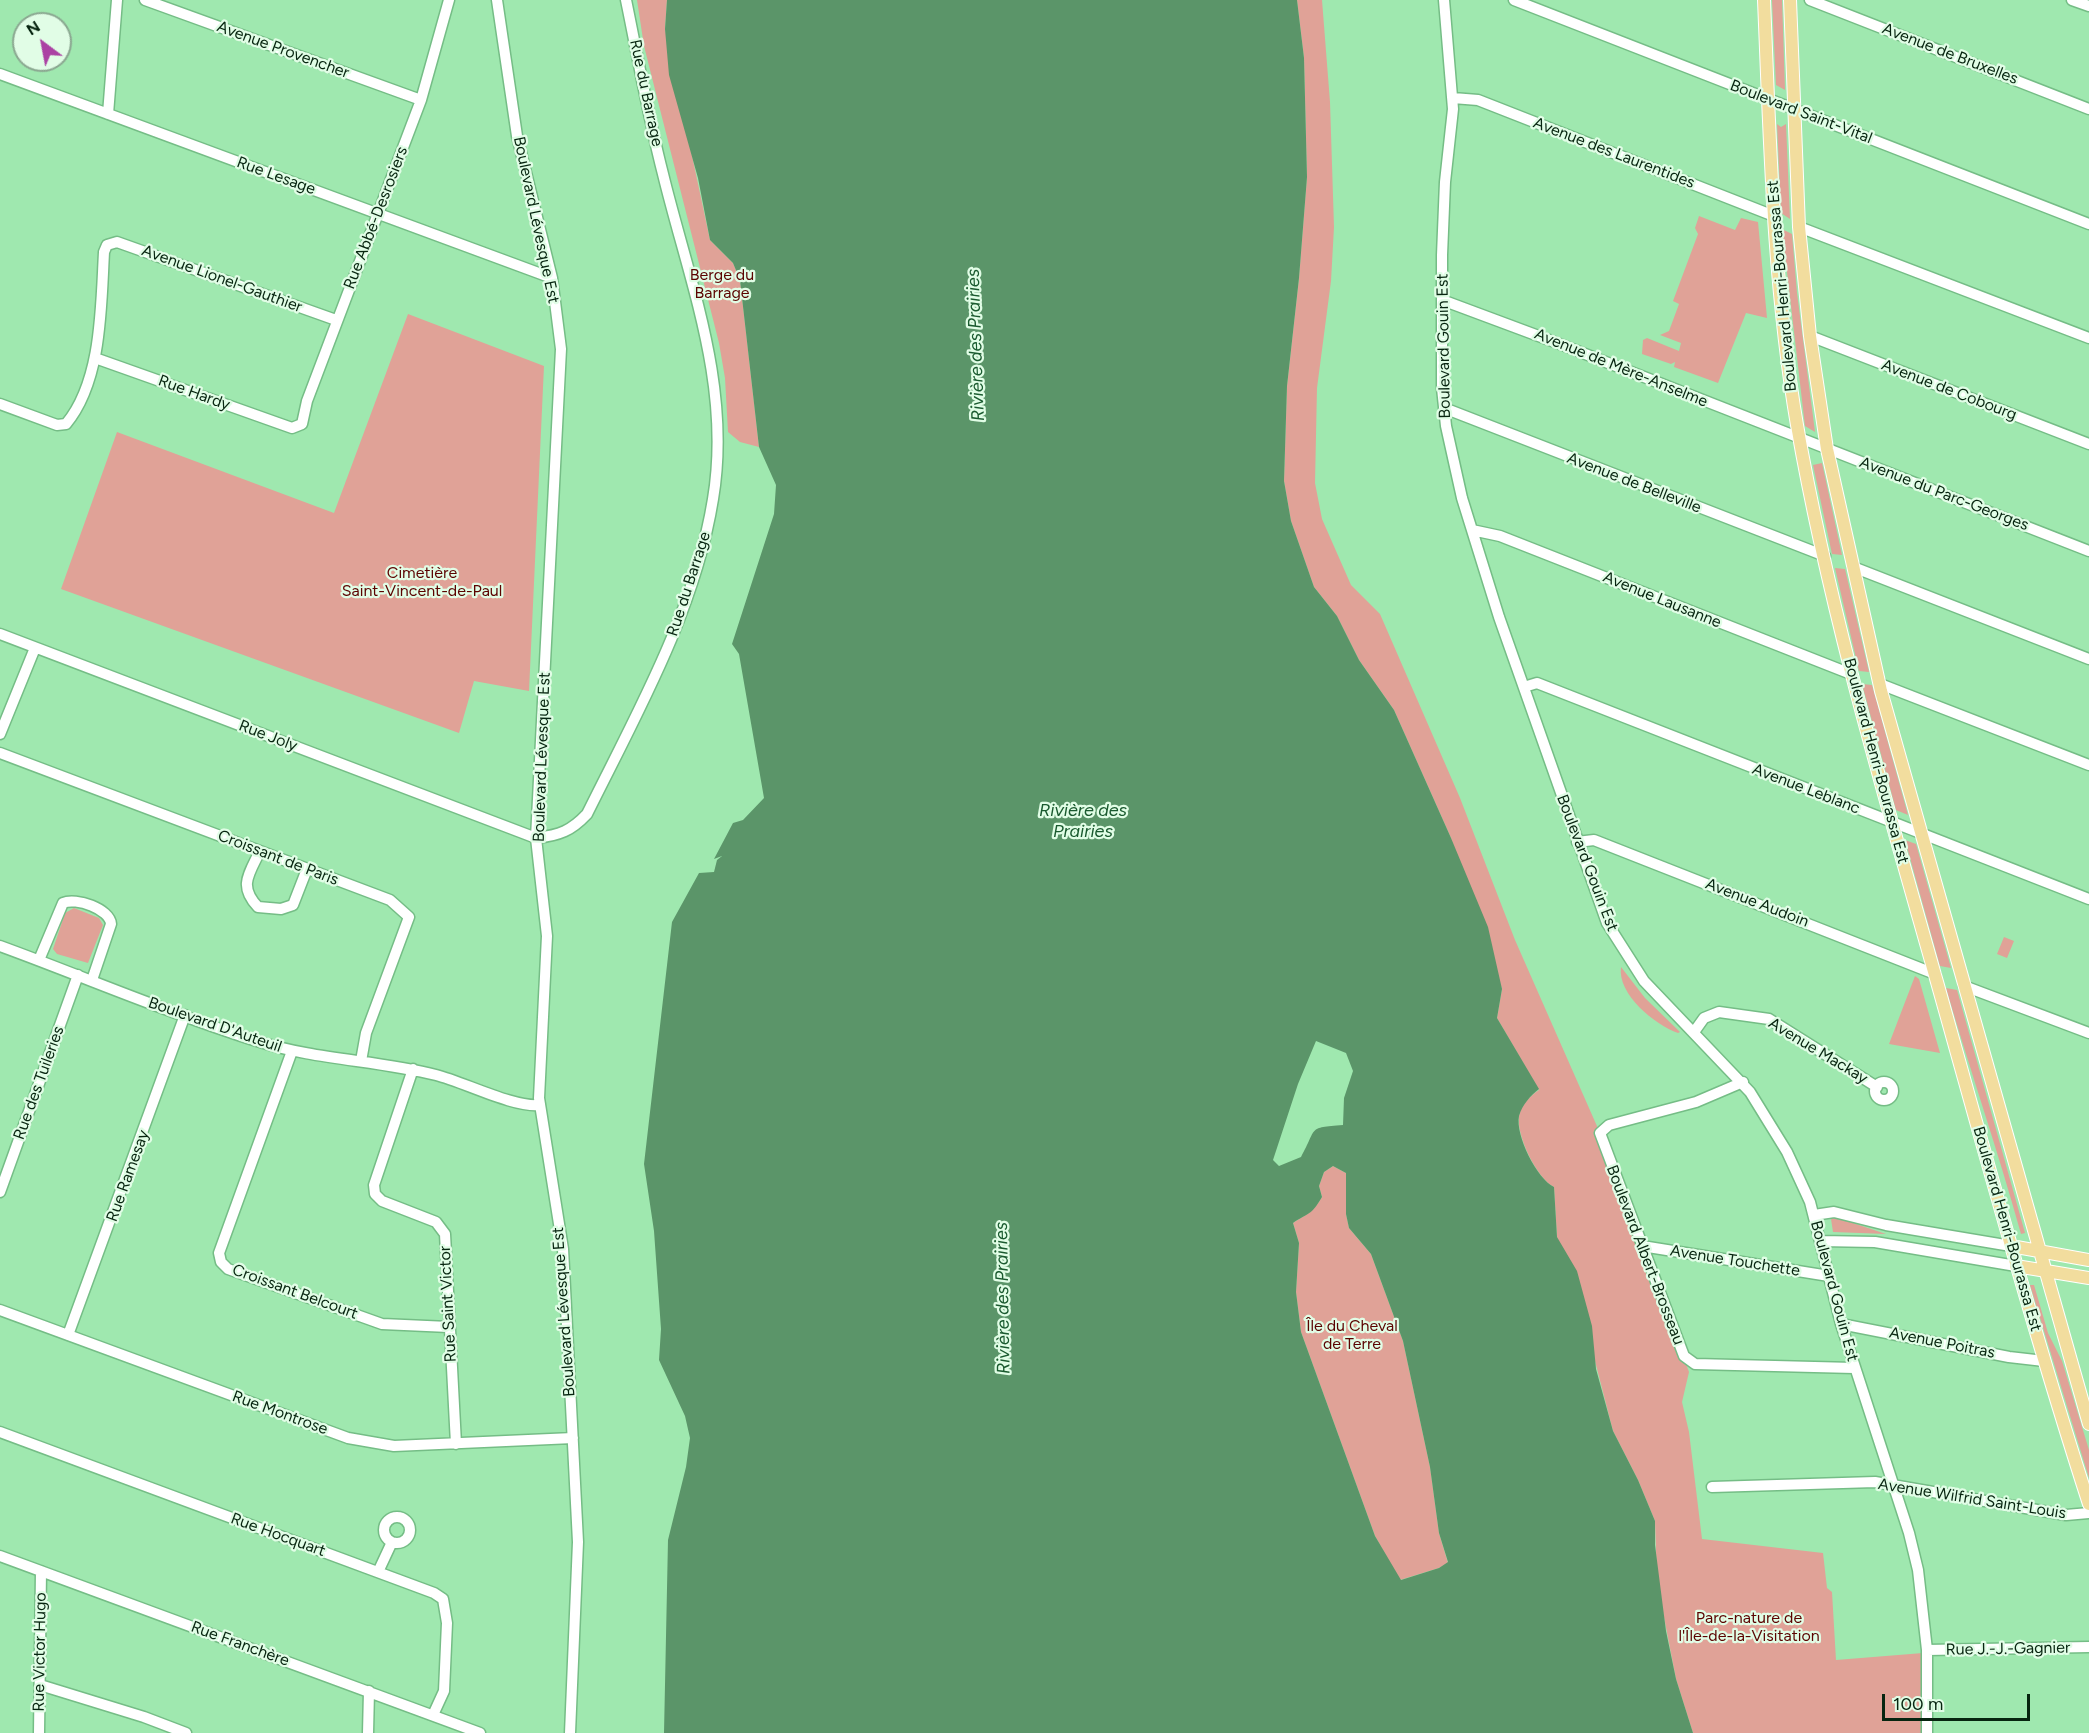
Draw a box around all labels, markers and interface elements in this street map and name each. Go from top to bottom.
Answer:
north arrow [12,12,72,72]
text: N [23,17,44,39]
street label: Avenue Provencher [214,17,352,83]
street label: Avenue de Bruxelles [1879,19,2021,89]
street label: Rue du Barrage [625,38,667,148]
street label: Boulevard Saint-Vital [1727,76,1875,148]
street label: Avenue des Laurentides [1531,113,1697,193]
street label: Boulevard Lévesque Est [509,135,563,305]
street label: Rue Abbé-Desrosiers [340,144,412,292]
street label: Rue Lesage [234,153,318,199]
street label: Boulevard Henri-Bourassa Est [1763,180,1801,392]
street label: Avenue Lionel-Gauthier [139,241,305,317]
park label: Berge du Barrage [690,265,754,303]
water label: Rivière des Prairies [963,268,989,422]
street label: Boulevard Gouin Est [1433,273,1455,419]
street label: Avenue de Mère-Anselme [1532,324,1710,412]
street label: Avenue de Cobourg [1879,355,2019,425]
street label: Rue Hardy [155,371,233,415]
street label: Avenue de Belleville [1564,449,1704,517]
street label: Avenue du Parc-Georges [1857,453,2031,535]
street label: Rue du Barrage [663,529,715,639]
park label: Cimetière Saint-Vincent-de-Paul [342,563,502,601]
street label: Avenue Lausanne [1600,568,1724,632]
street label: Boulevard Henri-Bourassa Est [1839,656,1913,866]
street label: Boulevard Lévesque Est [529,672,555,842]
street label: Rue Joly [236,716,300,756]
street label: Avenue Leblanc [1749,760,1863,818]
street label: Boulevard Gouin Est [1552,792,1622,934]
water label: Rivière des Prairies [1039,800,1127,842]
street label: Croissant de Paris [215,826,341,890]
street label: Avenue Audoin [1703,874,1811,932]
street label: Boulevard D'Auteuil [146,993,284,1057]
street label: Avenue Mackay [1765,1014,1871,1088]
street label: Rue des Tuileries [10,1024,68,1142]
street label: Boulevard Henri-Bourassa Est [1969,1124,2045,1334]
street label: Rue Ramesay [103,1128,153,1224]
street label: Boulevard Albert-Brosseau [1602,1162,1688,1348]
street label: Boulevard Gouin Est [1806,1218,1862,1364]
water label: Rivière des Prairies [991,1222,1015,1374]
street label: Boulevard Lévesque Est [548,1226,580,1398]
street label: Avenue Touchette [1669,1241,1801,1281]
street label: Rue Saint Victor [435,1245,461,1363]
street label: Croissant Belcourt [230,1260,360,1324]
park label: Île du Cheval de Terre [1306,1316,1398,1354]
street label: Avenue Poitras [1888,1323,1996,1363]
street label: Rue Montrose [230,1387,330,1439]
street label: Avenue Wilfrid Saint-Louis [1877,1475,2067,1523]
street label: Rue Hocquart [228,1509,328,1561]
street label: Rue Victor Hugo [29,1592,51,1712]
park label: Parc-nature de l'Île-de-la-Visitation [1678,1608,1820,1646]
street label: Rue Franchère [188,1617,292,1671]
street label: Rue J.-J.-Gagnier [1946,1638,2070,1660]
scale bar [1885,1682,2034,1720]
text: 100 m [1893,1693,1943,1715]

